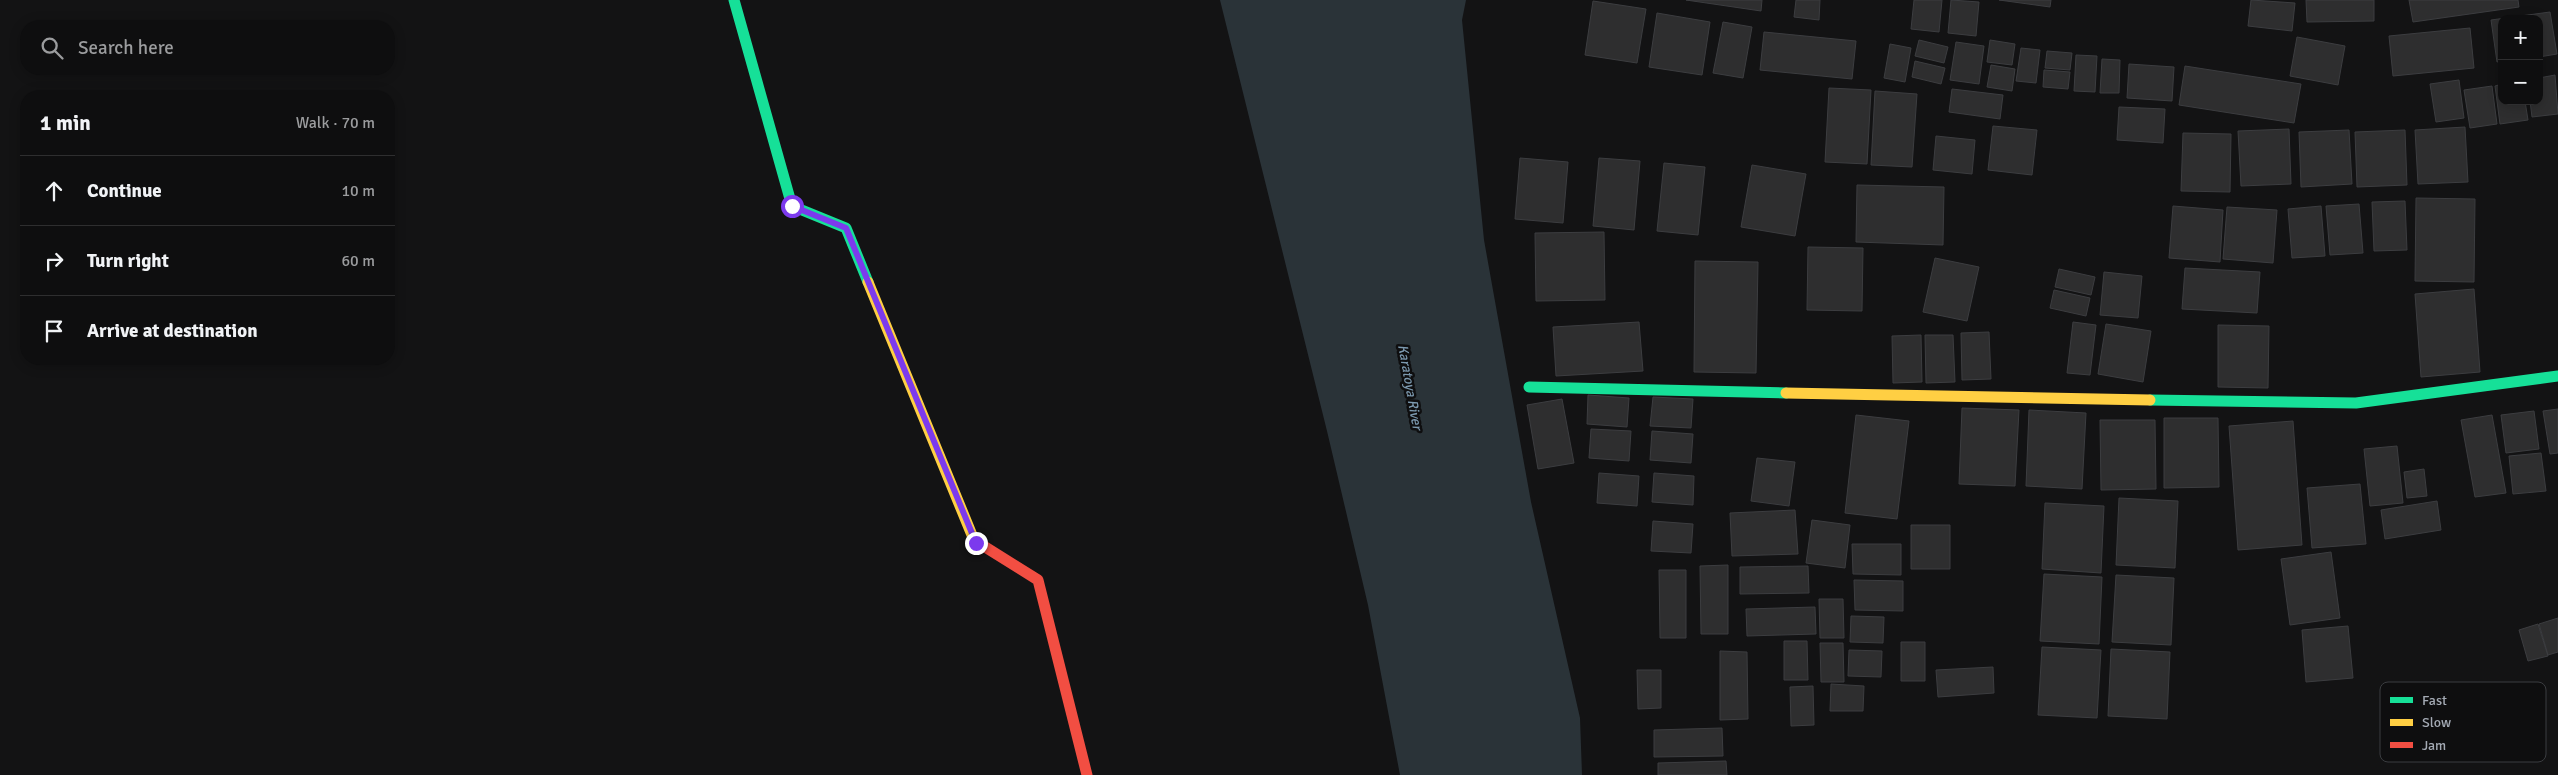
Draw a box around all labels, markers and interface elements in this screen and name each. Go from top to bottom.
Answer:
map controls [2498,15,2543,105]
button: + [2498,15,2543,60]
search box [20,20,395,75]
icon: search [38,34,66,62]
text: Search here [78,36,174,60]
button: − [2498,60,2543,105]
text: 1 min [40,110,91,136]
text: Walk · 70 m [296,113,375,133]
icon: ahead [40,177,68,205]
text: Continue [87,179,162,203]
text: 10 m [341,181,375,201]
route start [781,195,804,218]
icon: right [40,247,68,275]
text: Turn right [87,249,169,273]
text: 60 m [341,251,375,271]
icon: arrive [40,317,68,345]
text: Arrive at destination [87,319,258,343]
water label: Karatoya River [1394,343,1426,433]
route end [965,532,988,555]
legend [2380,682,2546,762]
text: Fast [2422,692,2447,709]
text: Slow [2422,714,2451,731]
text: Jam [2422,737,2446,754]

